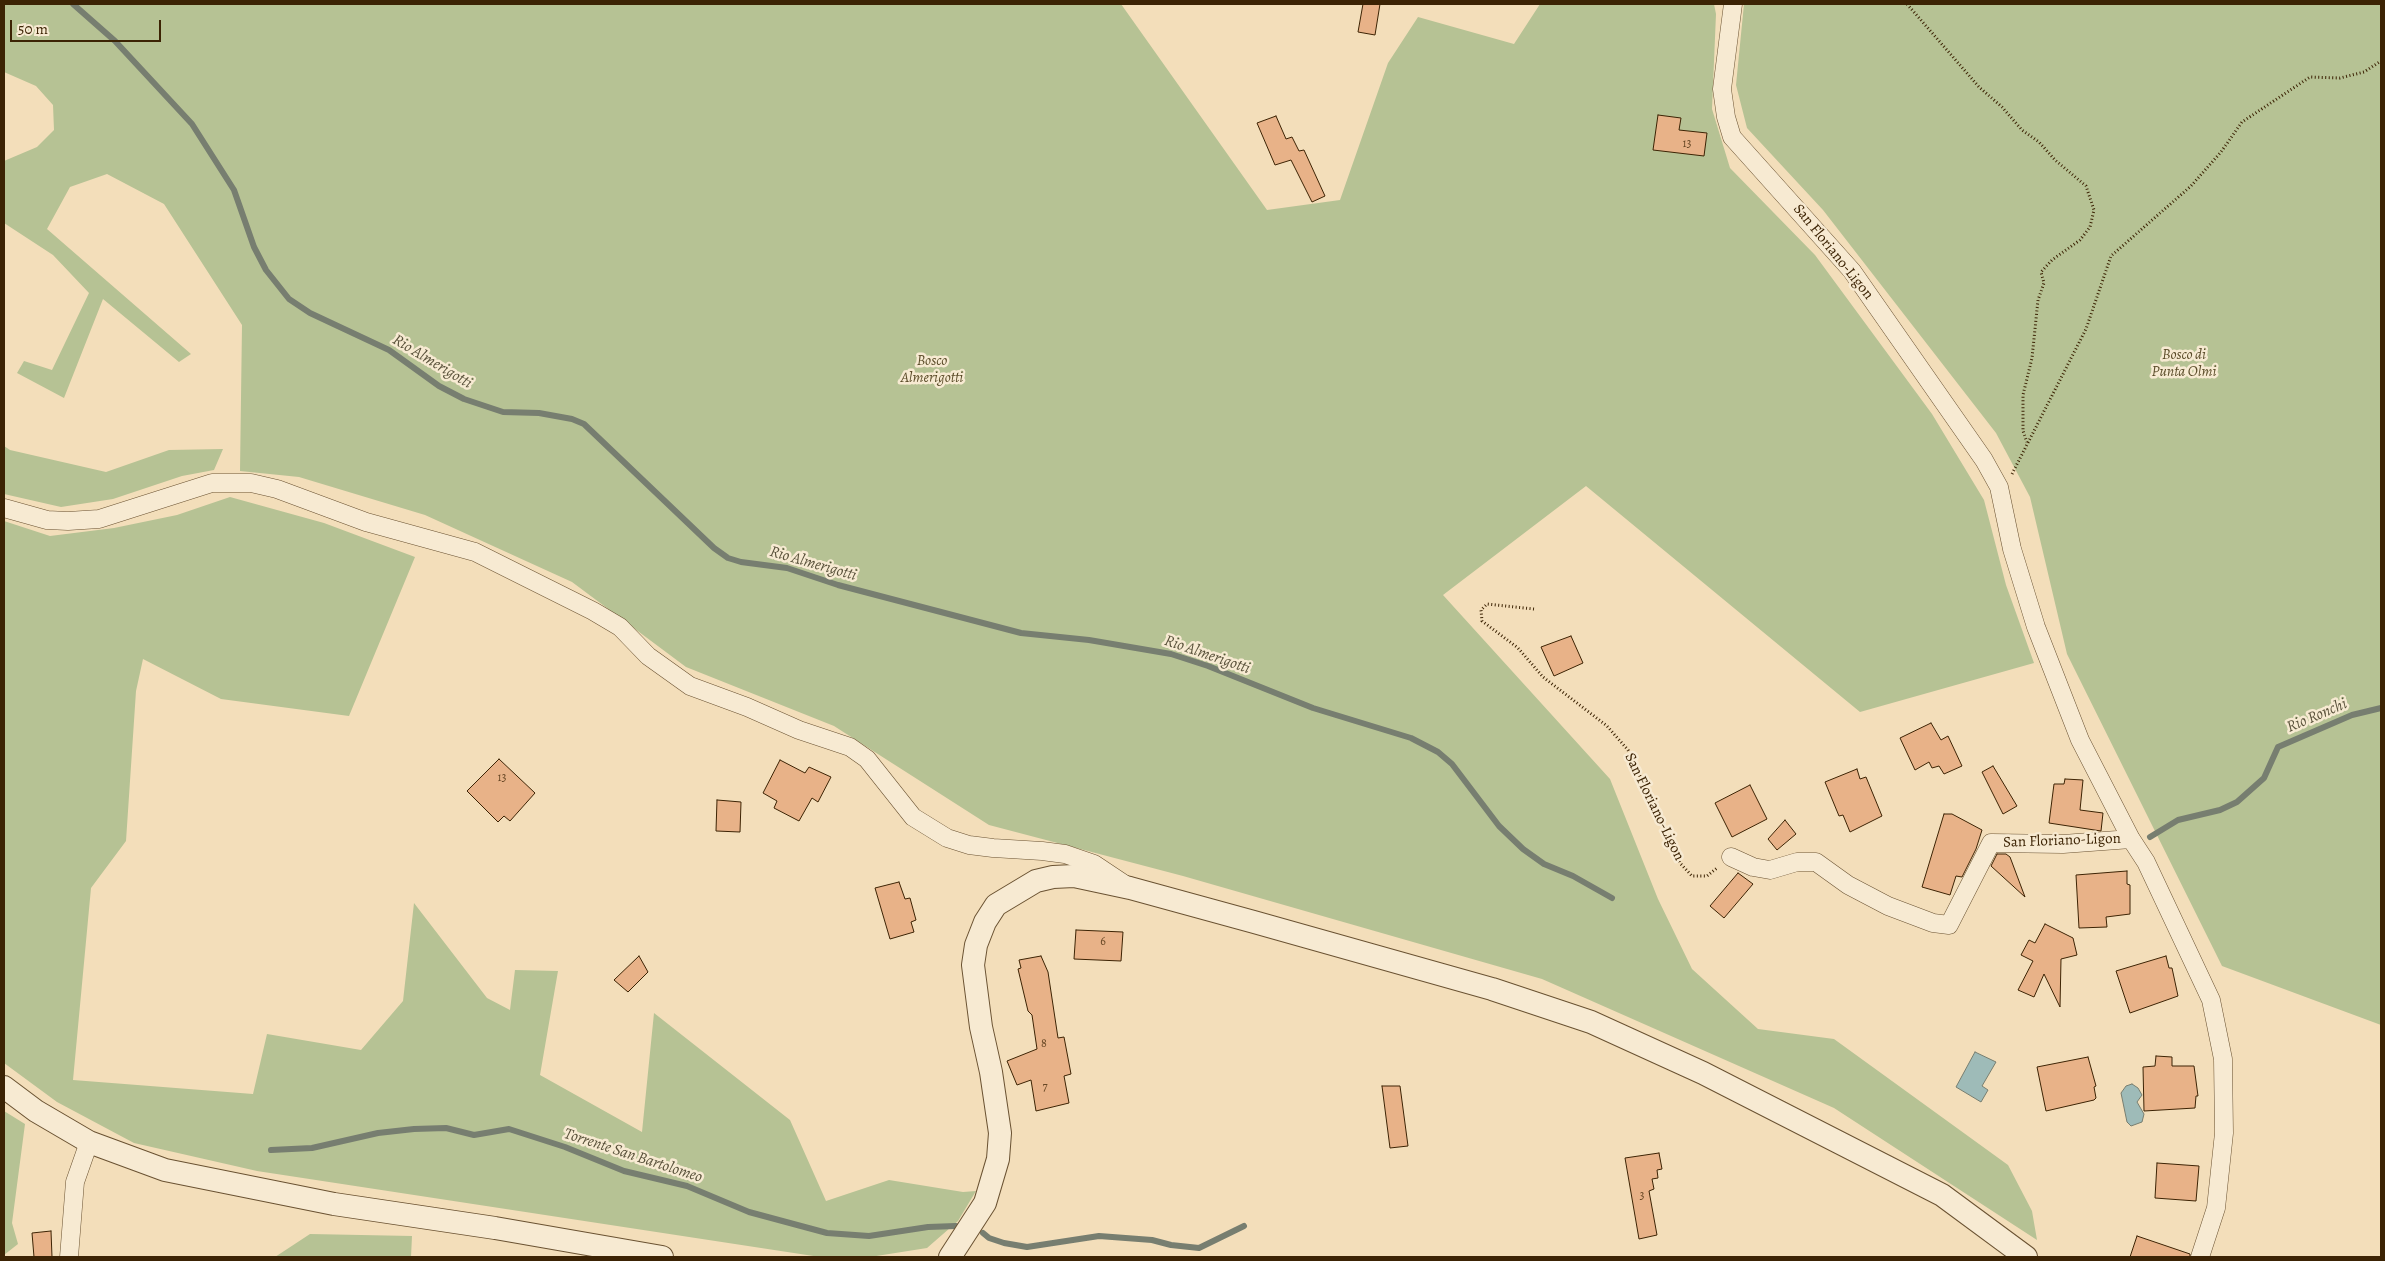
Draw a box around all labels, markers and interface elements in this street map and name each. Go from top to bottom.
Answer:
scale bar [12,10,164,42]
text: 50 m [18,19,48,39]
house number: 13 [1682,137,1692,151]
street label: San Floriano-Ligon [1789,201,1877,303]
water label: Rio Almerigotti [389,331,475,393]
park label: Bosco di Punta Olmi [2152,346,2216,381]
park label: Bosco Almerigotti [901,352,963,387]
water label: Rio Almerigotti [767,542,859,586]
water label: Rio Almerigotti [1162,631,1252,679]
water label: Rio Ronchi [2284,695,2350,737]
street label: San Floriano-Ligon [1620,750,1688,864]
house number: 13 [497,771,507,785]
street label: San Floriano-Ligon [2003,830,2121,852]
house number: 6 [1100,935,1106,949]
house number: 8 [1041,1037,1047,1051]
house number: 7 [1042,1080,1048,1094]
water label: Torrente San Bartolomeo [561,1125,705,1187]
house number: 3 [1640,1189,1644,1203]

